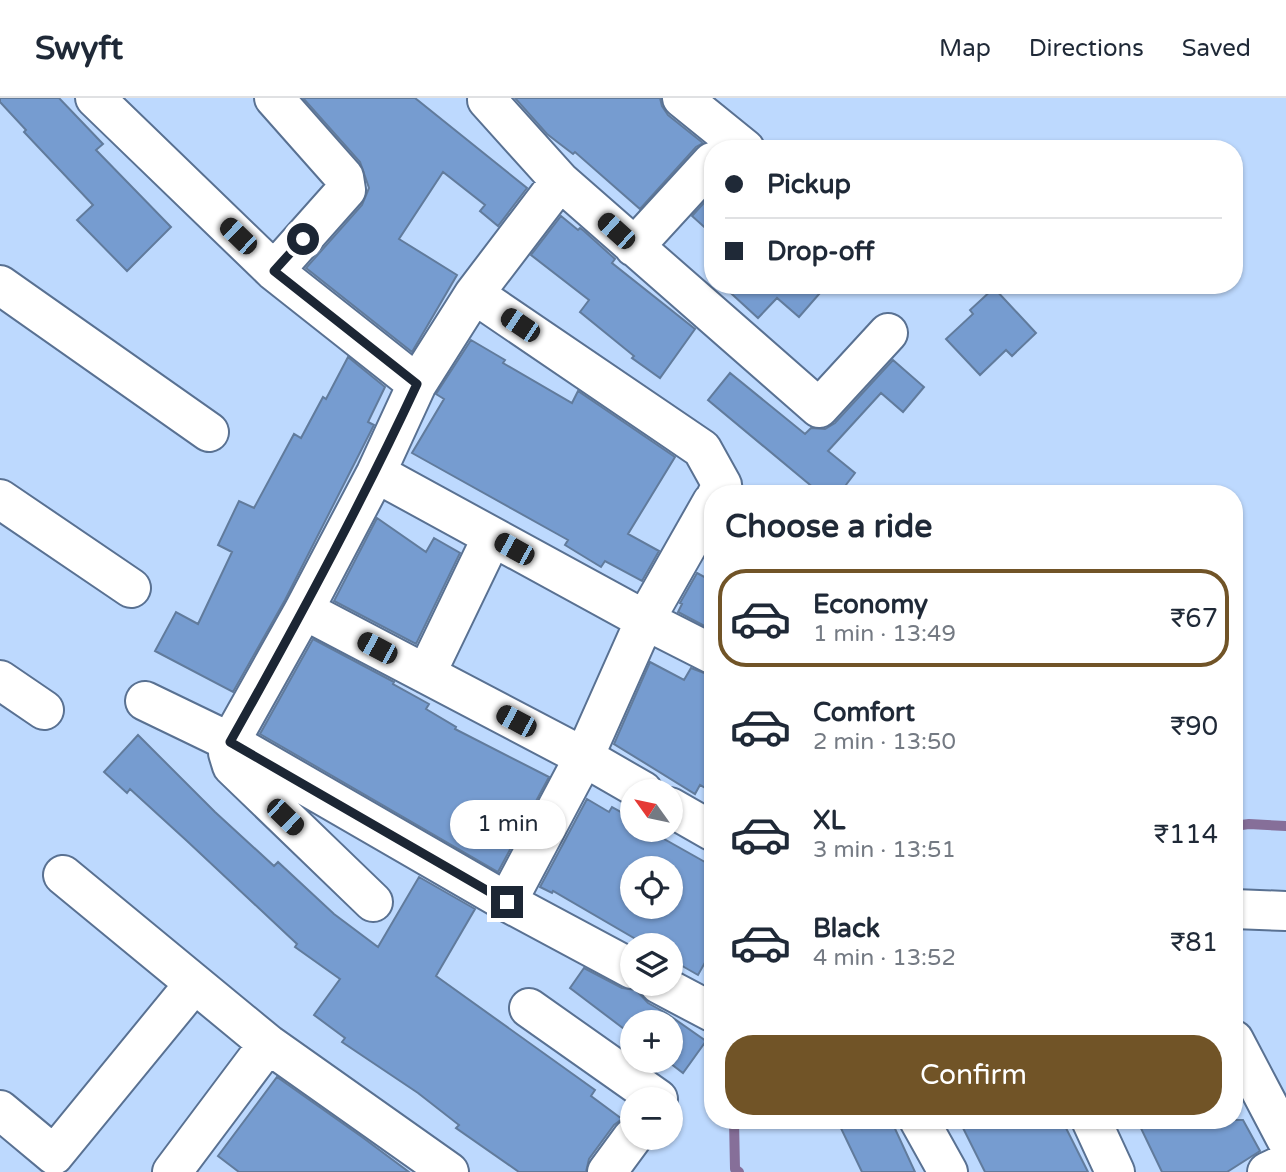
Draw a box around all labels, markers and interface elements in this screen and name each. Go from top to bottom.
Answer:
text: Swyft [35,29,123,68]
text: Map [939,34,991,63]
text: Directions [1029,34,1144,63]
text: Saved [1182,34,1251,63]
text: Pickup [767,169,851,200]
car [594,209,639,253]
car [216,214,261,258]
route start [287,223,319,255]
text: Drop-off [767,236,874,267]
car [497,305,544,345]
text: Choose a ride [725,508,932,546]
car [491,530,538,568]
icon: car [729,587,792,650]
text: Economy [813,589,928,620]
text: ₹67 [1170,603,1218,634]
text: 1 min · 13:49 [813,620,956,648]
car [354,629,401,667]
icon: car [729,695,792,758]
text: Comfort [813,697,915,728]
car [493,702,540,740]
text: ₹90 [1170,711,1218,742]
text: 2 min · 13:50 [813,728,956,756]
north arrow [620,779,682,842]
map controls [620,779,683,1150]
car [263,795,308,839]
callout: 1 min [449,800,565,850]
icon: car [729,803,792,866]
text: XL [813,805,845,836]
text: 1 min [477,810,539,838]
text: ₹114 [1154,819,1218,850]
text: 3 min · 13:51 [813,836,956,864]
button: locate [620,856,683,919]
route end [491,886,523,918]
icon: car [729,911,792,974]
text: Black [813,913,880,944]
text: ₹81 [1170,927,1218,958]
button: layers [620,933,683,996]
text: 4 min · 13:52 [813,944,956,972]
button: + [620,1010,683,1073]
button: Confirm [725,1035,1222,1115]
button: − [620,1087,683,1150]

